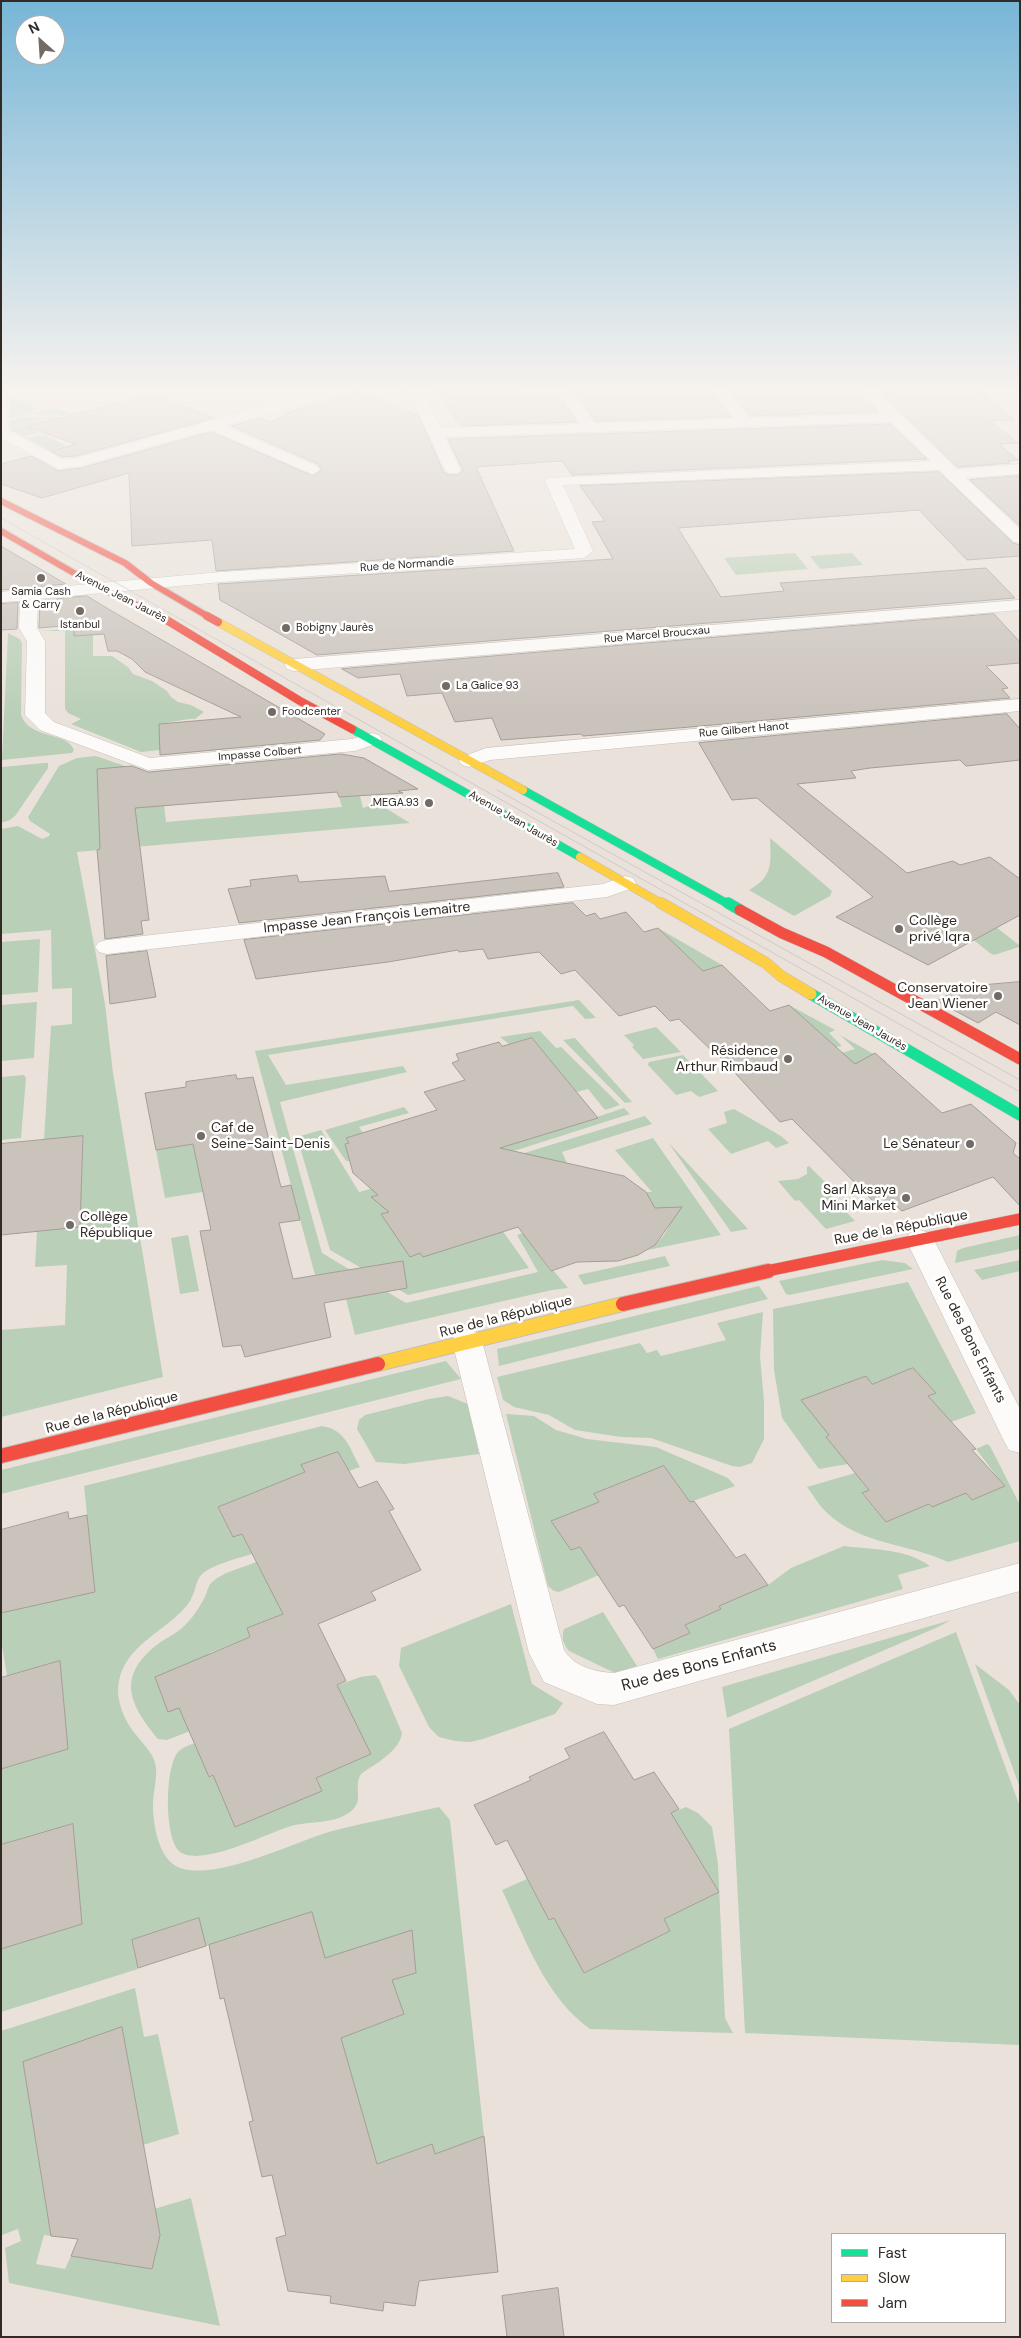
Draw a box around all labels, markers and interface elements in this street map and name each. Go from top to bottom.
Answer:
north arrow [15,15,65,65]
text: N [25,17,42,38]
street label: Rue de Normandie [360,555,454,575]
street label: Avenue Jean Jaurès [73,568,169,626]
marker: Samia Cash & Carry [35,572,47,584]
place label: Samia Cash & Carry [11,585,71,611]
marker: Istanbul [74,605,86,617]
place label: Istanbul [60,618,100,632]
place label: Bobigny Jaurès [296,621,373,635]
marker: Bobigny Jaurès [280,622,292,634]
street label: Rue Marcel Broucxau [603,624,711,646]
place label: La Galice 93 [456,679,519,693]
marker: La Galice 93 [440,680,452,692]
place label: Foodcenter [282,705,341,719]
marker: Foodcenter [266,706,278,718]
street label: Rue Gilbert Hanot [698,719,790,741]
street label: Impasse Colbert [218,744,302,764]
street label: Avenue Jean Jaurès [466,788,560,850]
place label: .MEGA.93 [371,796,419,810]
marker: .MEGA.93 [423,797,435,809]
street label: Impasse Jean François Lemaitre [263,899,471,937]
place label: Collège privé Iqra [909,913,970,946]
marker: Collège privé Iqra [893,923,905,935]
place label: Conservatoire Jean Wiener [897,980,988,1012]
marker: Conservatoire Jean Wiener [992,990,1004,1002]
street label: Avenue Jean Jaurès [815,992,909,1054]
place label: Résidence Arthur Rimbaud [676,1043,778,1076]
marker: Résidence Arthur Rimbaud [782,1053,794,1065]
place label: Caf de Seine-Saint-Denis [211,1120,330,1152]
marker: Caf de Seine-Saint-Denis [195,1130,207,1142]
place label: Le Sénateur [883,1136,960,1152]
marker: Le Sénateur [964,1138,976,1150]
place label: Sarl Aksaya Mini Market [821,1182,896,1214]
marker: Sarl Aksaya Mini Market [900,1192,912,1204]
street label: Rue de la République [833,1207,969,1249]
place label: Collège République [80,1209,153,1242]
marker: Collège République [64,1219,76,1231]
street label: Rue des Bons Enfants [931,1274,1009,1406]
street label: Rue de la République [438,1292,574,1342]
street label: Rue de la République [44,1388,180,1438]
street label: Rue des Bons Enfants [619,1636,779,1696]
legend [831,2233,1006,2323]
text: Fast [878,2243,907,2263]
text: Slow [878,2268,910,2288]
text: Jam [878,2293,907,2313]

